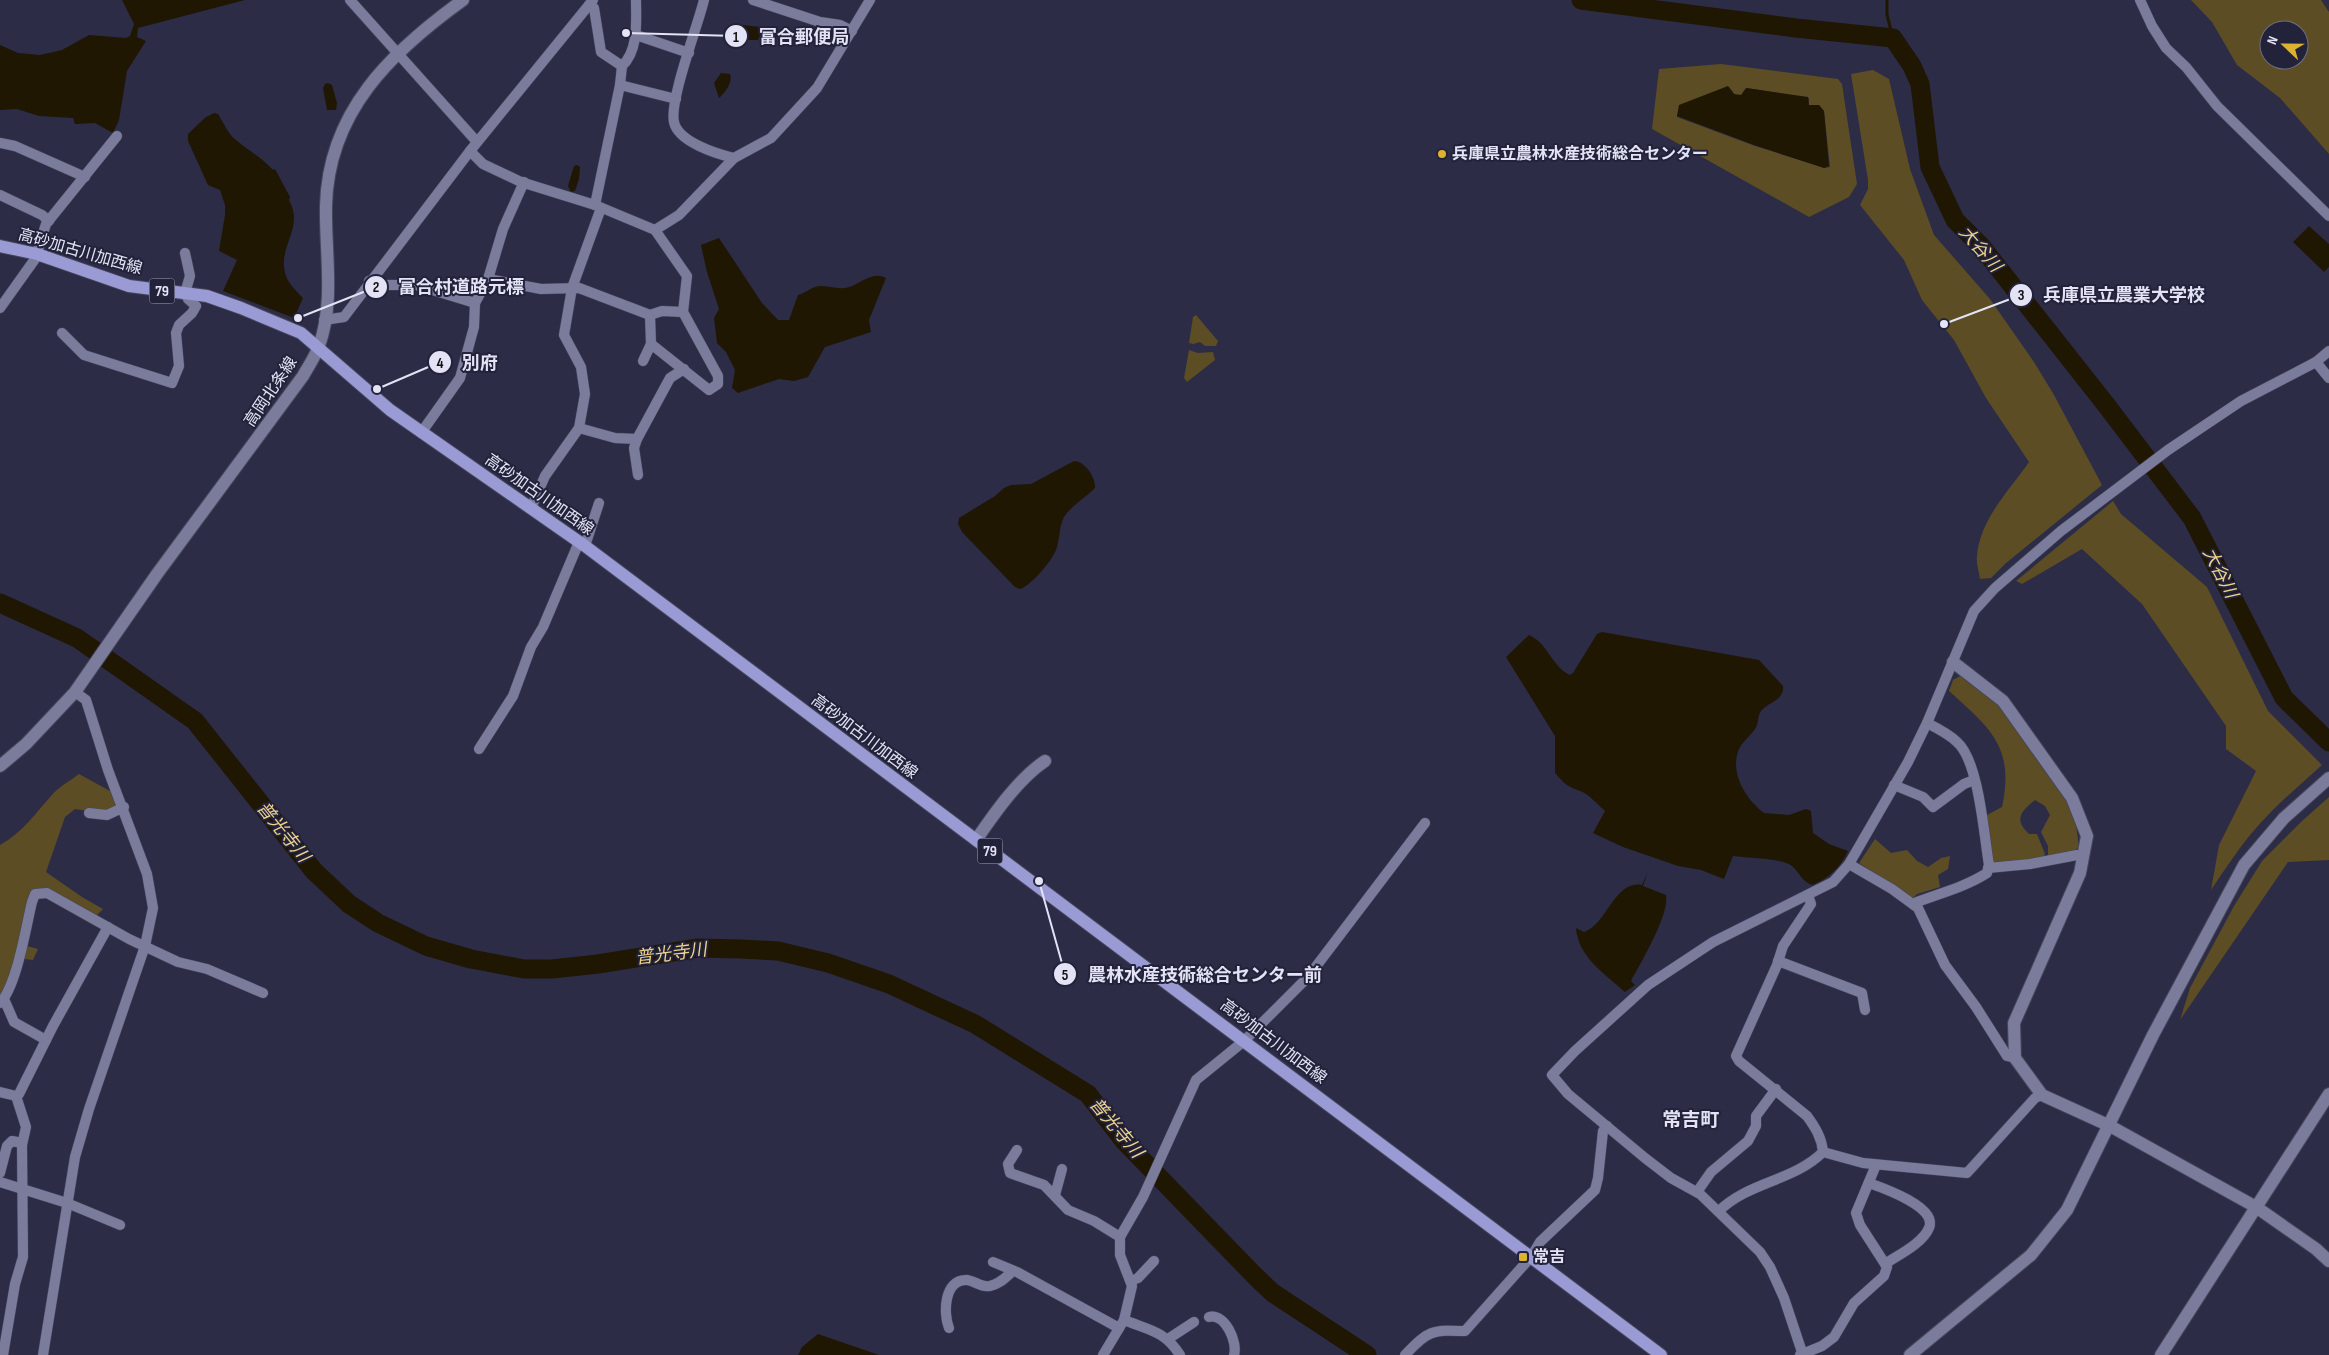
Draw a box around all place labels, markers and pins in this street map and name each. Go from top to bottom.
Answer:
callout: 富合郵便局 [724,20,859,53]
place label: 兵庫県立農林水産技術総合センター [1452,144,1708,164]
marker: 兵庫県立農林水産技術総合センター [1436,148,1448,160]
callout: 富合村道路元標 [363,270,534,303]
callout: 兵庫県立農業大学校 [2008,278,2215,311]
callout: 別府 [427,346,508,379]
callout: 農林水産技術総合センター前 [1053,958,1332,991]
place label: 常吉 [1533,1248,1565,1267]
marker: 常吉 [1517,1251,1529,1263]

